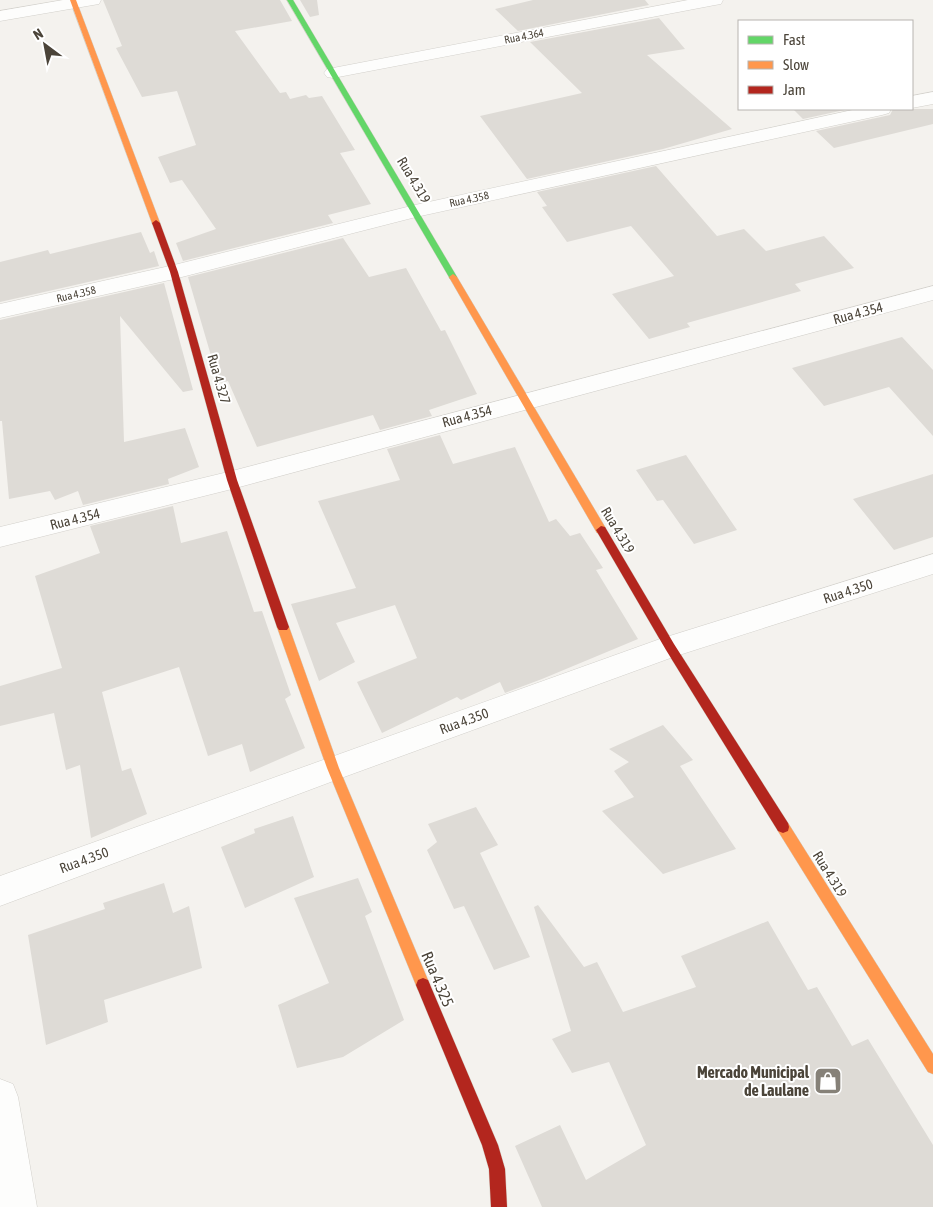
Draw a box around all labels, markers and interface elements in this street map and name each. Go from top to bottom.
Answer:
north arrow [20,20,70,70]
legend [738,20,913,110]
text: N [30,25,46,43]
street label: Rua 4.364 [503,26,545,46]
text: Fast [783,31,805,48]
text: Slow [783,56,809,73]
text: Jam [783,81,806,98]
street label: Rua 4.319 [394,154,434,206]
street label: Rua 4.358 [448,189,490,209]
street label: Rua 4.358 [55,284,97,304]
street label: Rua 4.354 [831,299,885,327]
street label: Rua 4.327 [204,352,234,406]
street label: Rua 4.354 [440,402,494,430]
street label: Rua 4.319 [598,504,638,556]
street label: Rua 4.354 [48,505,102,533]
street label: Rua 4.350 [821,575,875,606]
street label: Rua 4.350 [437,705,491,737]
street label: Rua 4.350 [57,844,111,876]
street label: Rua 4.319 [810,848,850,900]
street label: Rua 4.325 [418,949,458,1009]
place label: Mercado Municipal de Laulane [697,1063,810,1099]
shop icon: Mercado Municipal de Laulane [813,1066,843,1096]

